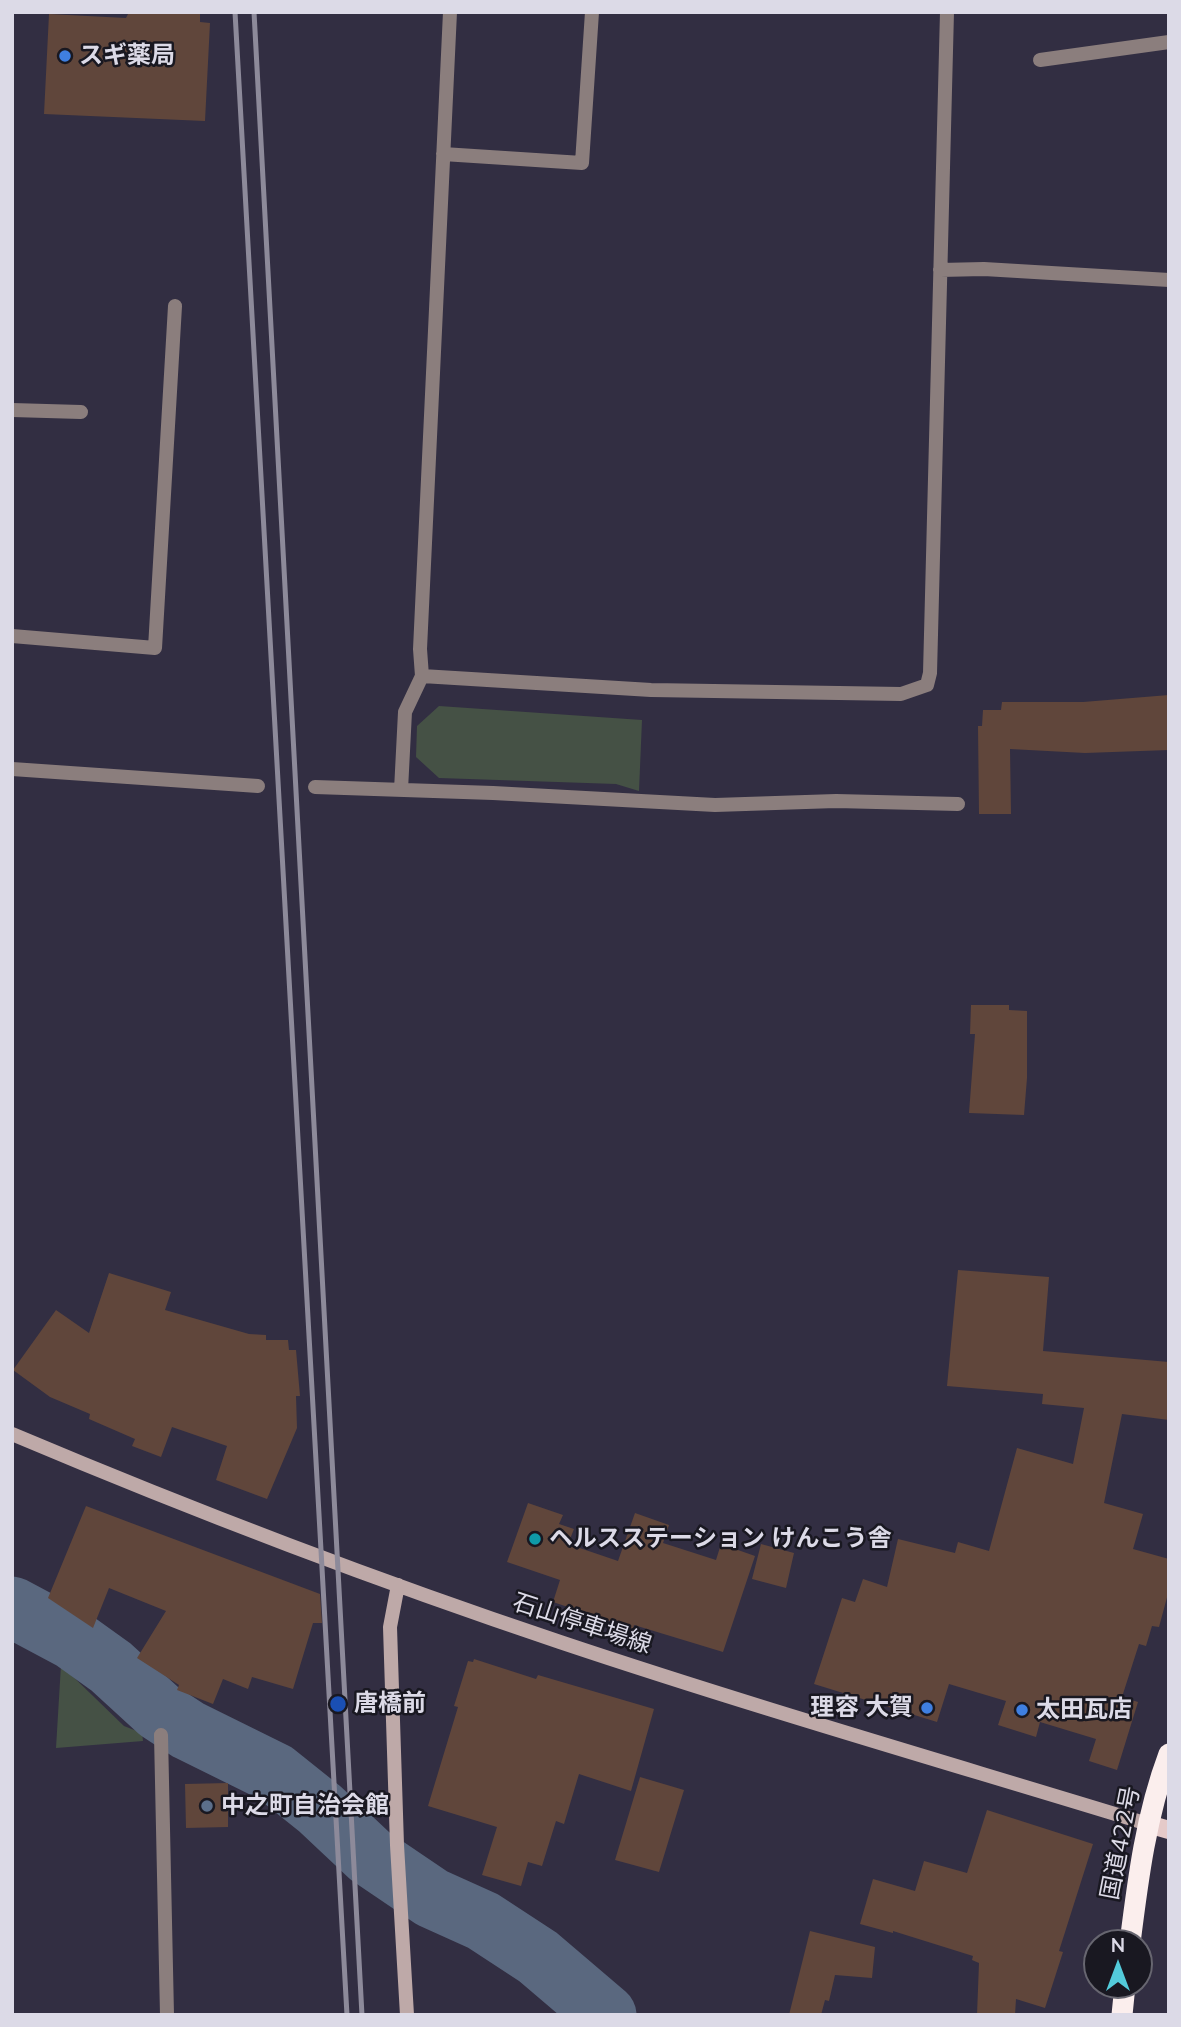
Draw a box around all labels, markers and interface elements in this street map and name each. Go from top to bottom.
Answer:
place label: スギ薬局 [79,42,175,70]
marker: スギ薬局 [57,48,73,64]
place label: ヘルスステーション けんこう舎 [549,1525,892,1553]
marker: ヘルスステーション けんこう舎 [527,1531,543,1547]
street label: 石山停車場線 [509,1588,655,1660]
place label: 唐橋前 [354,1690,426,1718]
marker: 唐橋前 [328,1694,348,1714]
place label: 理容 大賀 [810,1694,913,1722]
place label: 太田瓦店 [1036,1696,1132,1724]
marker: 理容 大賀 [919,1700,935,1716]
marker: 太田瓦店 [1014,1702,1030,1718]
street label: 国道422号 [1096,1784,1146,1902]
place label: 中之町自治会館 [221,1792,389,1820]
marker: 中之町自治会館 [199,1798,215,1814]
north arrow [1083,1929,1153,1999]
text: N [1111,1933,1125,1957]

